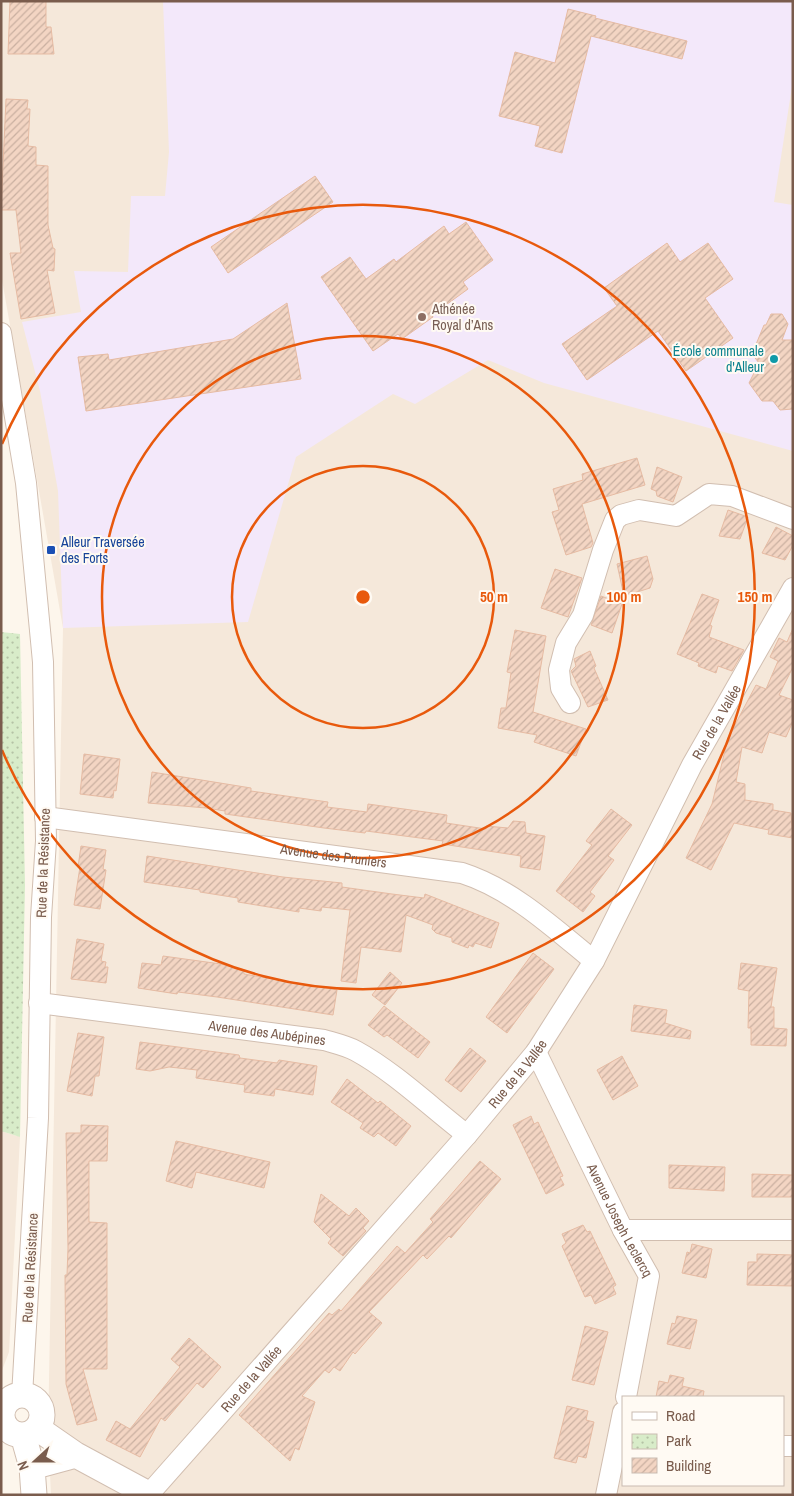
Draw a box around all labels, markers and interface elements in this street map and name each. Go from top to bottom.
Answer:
place label: Athénée Royal d’Ans [431,300,494,334]
marker: Athénée Royal d’Ans [416,311,428,323]
place label: École communale d'Alleur [673,342,764,376]
marker: École communale d'Alleur [768,353,780,365]
place label: Alleur Traversée des Forts [60,533,145,567]
marker: Alleur Traversée des Forts [45,544,57,556]
text: 50 m [480,586,508,607]
text: 100 m [607,586,641,607]
text: 150 m [738,586,772,607]
centre of rings [354,588,372,606]
street label: Rue de la Vallée [688,681,745,763]
street label: Rue de la Résistance [32,808,54,918]
street label: Avenue des Pruniers [278,840,388,872]
street label: Avenue des Aubépines [206,1016,327,1049]
street label: Rue de la Vallée [484,1036,551,1112]
street label: Avenue Joseph Leclercq [582,1160,657,1280]
street label: Rue de la Résistance [18,1213,42,1323]
street label: Rue de la Vallée [217,1341,286,1416]
legend [622,1396,784,1486]
text: Road [666,1405,695,1426]
text: Park [666,1430,692,1451]
north arrow [10,1436,60,1486]
text: Building [666,1455,711,1476]
text: N [13,1459,33,1473]

